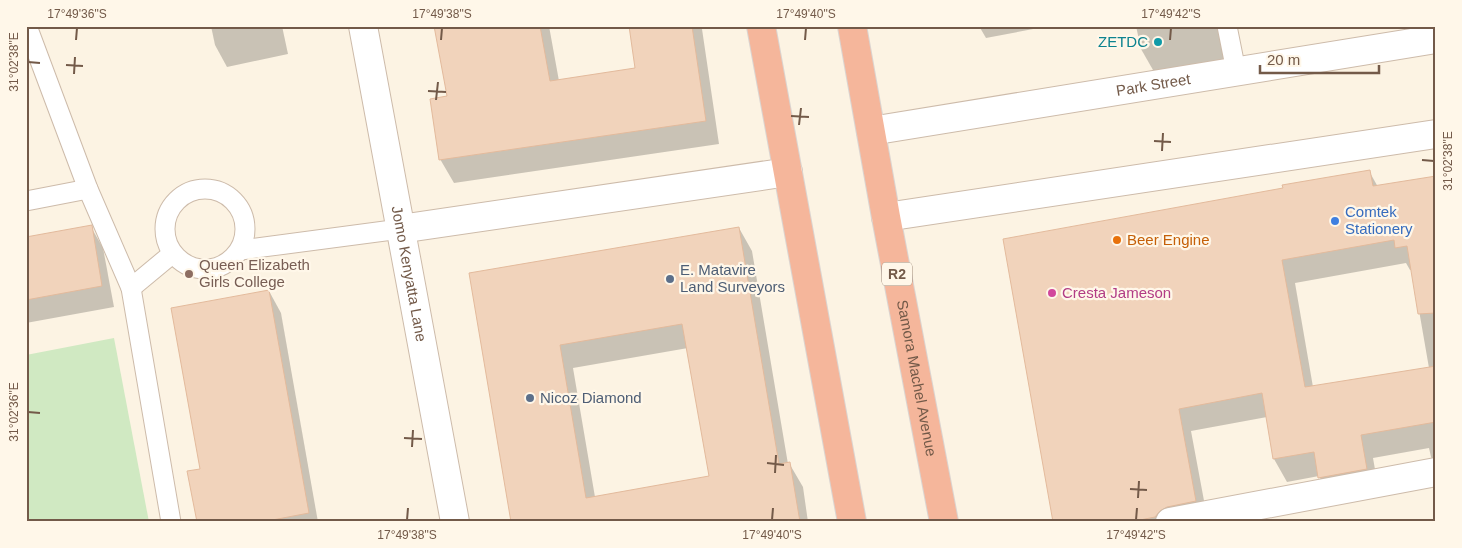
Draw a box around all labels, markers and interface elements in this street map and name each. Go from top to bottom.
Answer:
text: 17°49'36"S [47,7,107,21]
text: 17°49'38"S [412,7,472,21]
text: 17°49'40"S [776,7,836,21]
text: 17°49'42"S [1141,7,1201,21]
text: 31°02'38"E [7,32,21,92]
place label: ZETDC [1098,33,1148,50]
marker: ZETDC [1152,36,1164,48]
scale bar [1260,42,1378,74]
text: 20 m [1267,51,1300,68]
street label: Park Street [1115,70,1192,99]
text: 31°02'38"E [1441,131,1455,191]
place label: Comtek Stationery [1345,203,1413,237]
street label: Jomo Kenyatta Lane [389,204,430,343]
marker: Comtek Stationery [1329,215,1341,227]
place label: Beer Engine [1127,231,1210,248]
marker: Beer Engine [1111,234,1123,246]
place label: Queen Elizabeth Girls College [199,256,310,290]
place label: E. Matavire Land Surveyors [680,261,785,295]
road number: R2 [882,262,912,286]
marker: Queen Elizabeth Girls College [183,268,195,280]
marker: E. Matavire Land Surveyors [664,273,676,285]
place label: Cresta Jameson [1062,284,1171,301]
marker: Cresta Jameson [1046,287,1058,299]
street label: Samora Machel Avenue [894,298,940,458]
text: 31°02'36"E [7,382,21,442]
place label: Nicoz Diamond [540,389,642,406]
marker: Nicoz Diamond [524,392,536,404]
text: 17°49'38"S [377,528,437,542]
text: 17°49'40"S [742,528,802,542]
text: 17°49'42"S [1106,528,1166,542]

